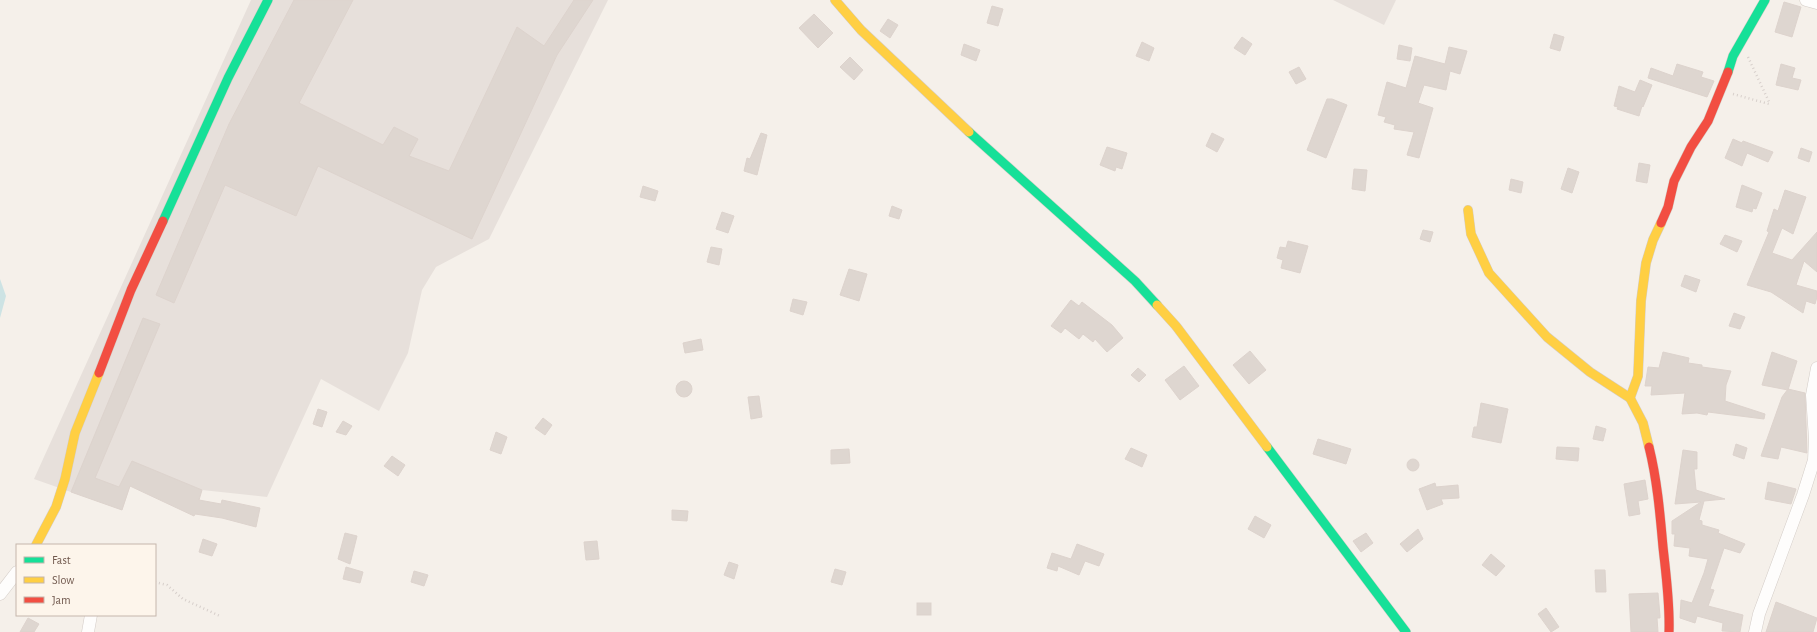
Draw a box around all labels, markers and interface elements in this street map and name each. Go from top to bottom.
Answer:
legend [16,544,156,616]
text: Fast [52,554,71,566]
text: Slow [52,574,74,586]
text: Jam [52,594,71,606]

